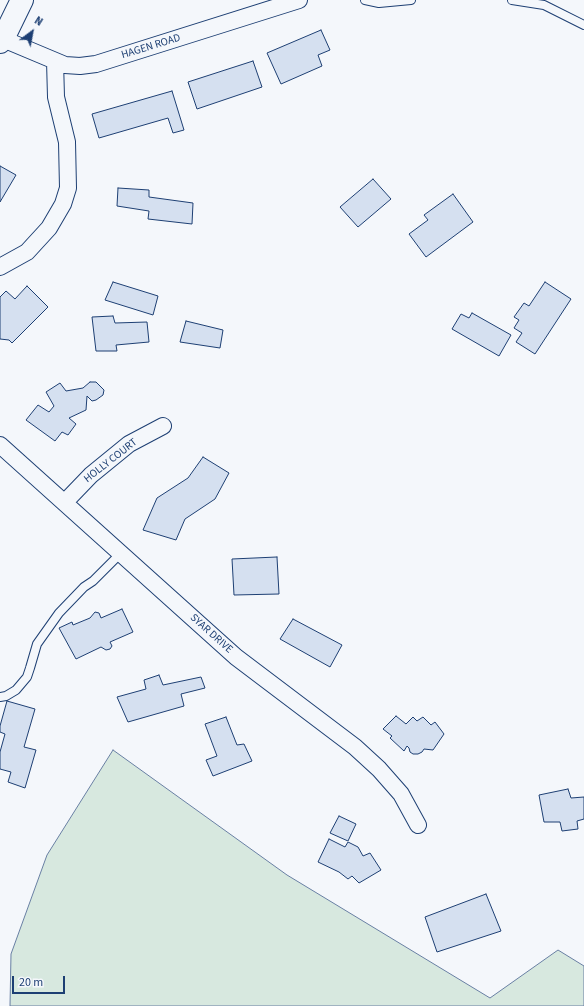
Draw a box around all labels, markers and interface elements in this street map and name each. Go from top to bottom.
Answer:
north arrow [12,12,52,52]
text: N [32,13,46,30]
street label: HAGEN ROAD [120,32,182,62]
street label: HOLLY COURT [82,436,140,486]
street label: SYAR DRIVE [187,611,235,657]
scale bar [14,968,67,994]
text: 20 m [19,974,43,991]

